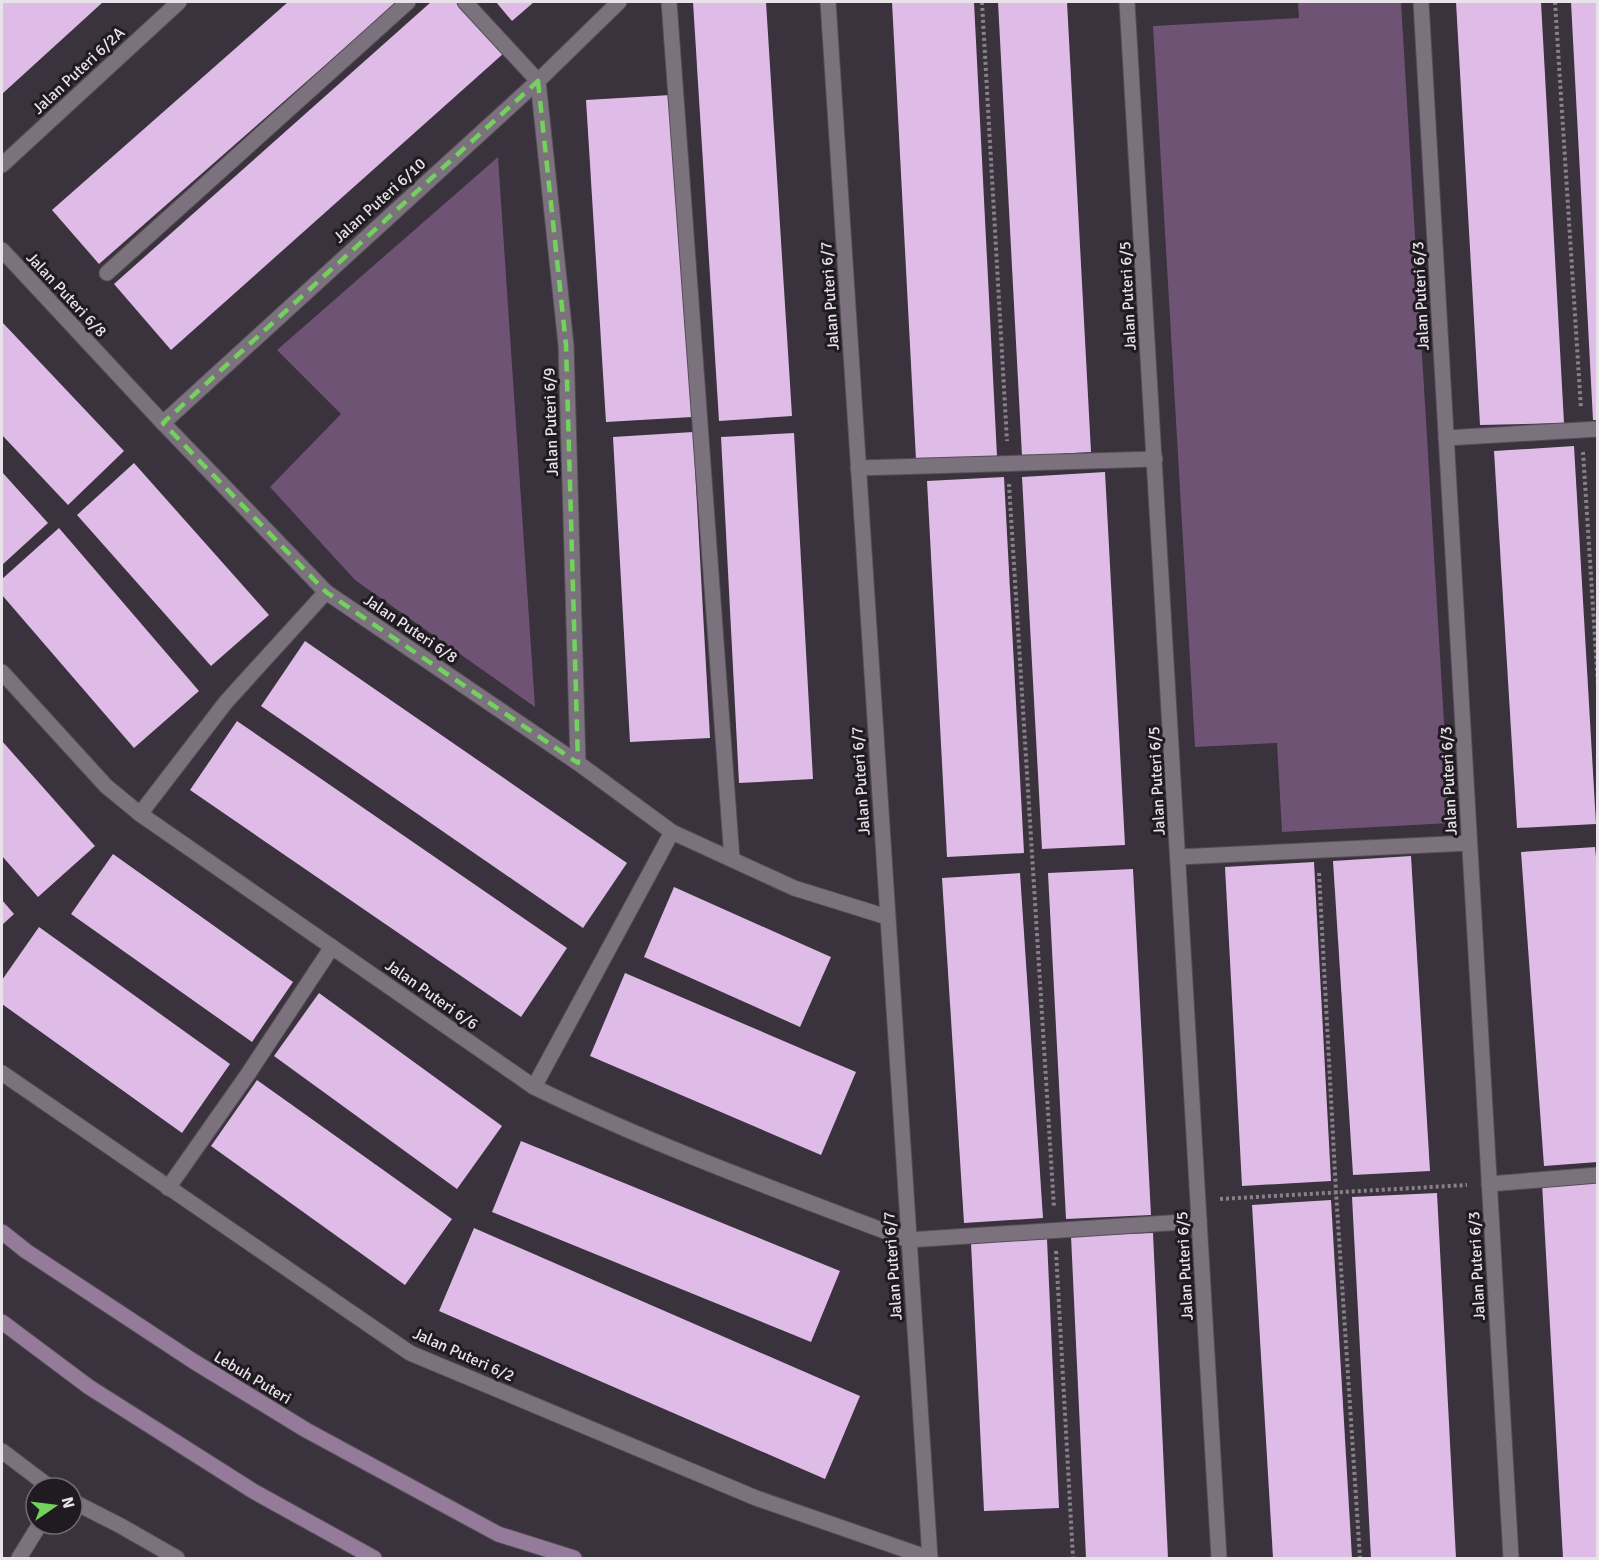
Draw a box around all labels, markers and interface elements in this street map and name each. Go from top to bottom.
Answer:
street label: Jalan Puteri 6/2A [28,23,129,119]
street label: Jalan Puteri 6/10 [329,154,430,248]
street label: Jalan Puteri 6/7 [816,241,844,351]
street label: Jalan Puteri 6/5 [1115,241,1141,351]
street label: Jalan Puteri 6/3 [1408,241,1434,351]
street label: Jalan Puteri 6/8 [22,248,111,341]
street label: Jalan Puteri 6/9 [539,367,563,477]
street label: Jalan Puteri 6/8 [360,590,461,668]
street label: Jalan Puteri 6/7 [847,726,875,836]
street label: Jalan Puteri 6/5 [1144,726,1170,836]
street label: Jalan Puteri 6/3 [1436,726,1462,836]
street label: Jalan Puteri 6/6 [381,955,482,1034]
street label: Jalan Puteri 6/7 [879,1211,907,1321]
street label: Jalan Puteri 6/5 [1172,1211,1198,1321]
street label: Jalan Puteri 6/3 [1464,1211,1490,1321]
street label: Jalan Puteri 6/2 [410,1324,517,1386]
street label: Lebuh Puteri [210,1347,295,1409]
north arrow [24,1476,84,1536]
text: N [57,1495,79,1510]

